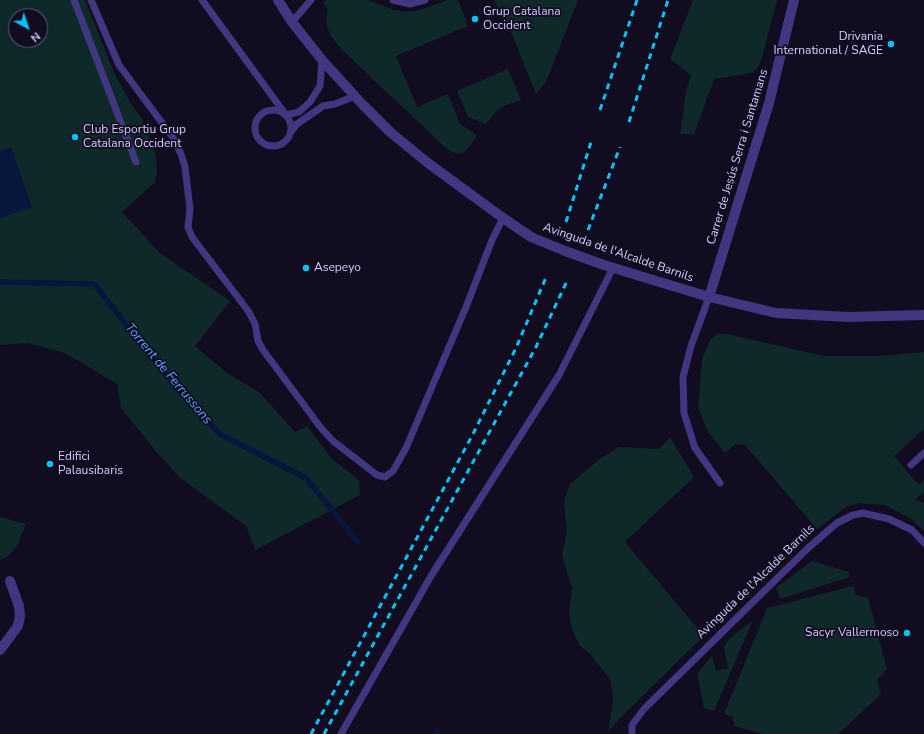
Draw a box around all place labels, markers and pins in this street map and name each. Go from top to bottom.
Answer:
place label: Grup Catalana Occident [483,5,561,33]
marker: Grup Catalana Occident [470,14,480,24]
place label: Drivania International / SAGE [774,30,883,58]
marker: Drivania International / SAGE [886,39,896,49]
place label: Club Esportiu Grup Catalana Occident [83,123,186,151]
marker: Club Esportiu Grup Catalana Occident [70,132,80,142]
place label: Asepeyo [314,261,361,275]
marker: Asepeyo [301,263,311,273]
place label: Edifici Palausibaris [58,450,123,478]
marker: Edifici Palausibaris [45,459,55,469]
place label: Sacyr Vallermoso [805,626,899,640]
marker: Sacyr Vallermoso [902,628,912,638]

